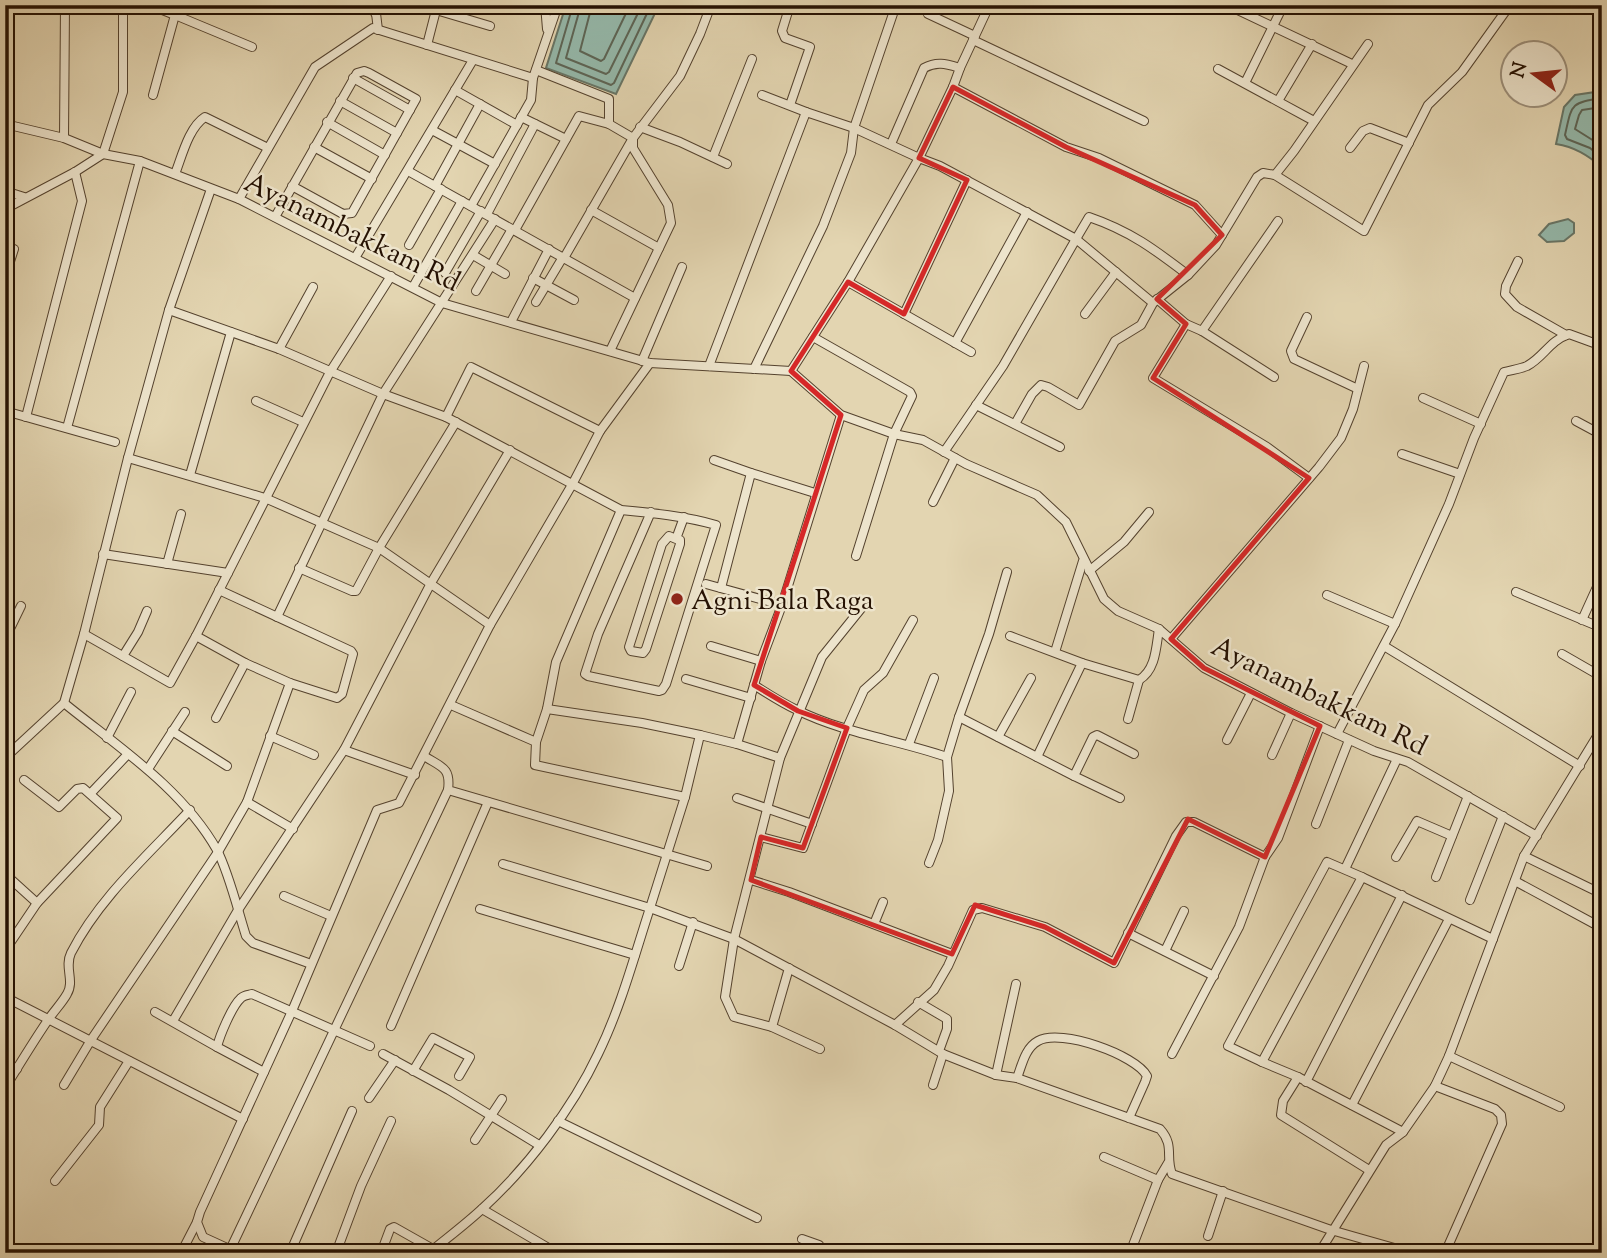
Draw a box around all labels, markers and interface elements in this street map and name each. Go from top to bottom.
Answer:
north arrow [1498,38,1568,108]
text: N [1505,59,1535,81]
street label: Ayanambakkam Rd [237,164,467,304]
place label: Agni Bala Raga [691,582,874,622]
marker: Agni Bala Raga [669,591,685,607]
street label: Ayanambakkam Rd [1204,628,1434,768]

